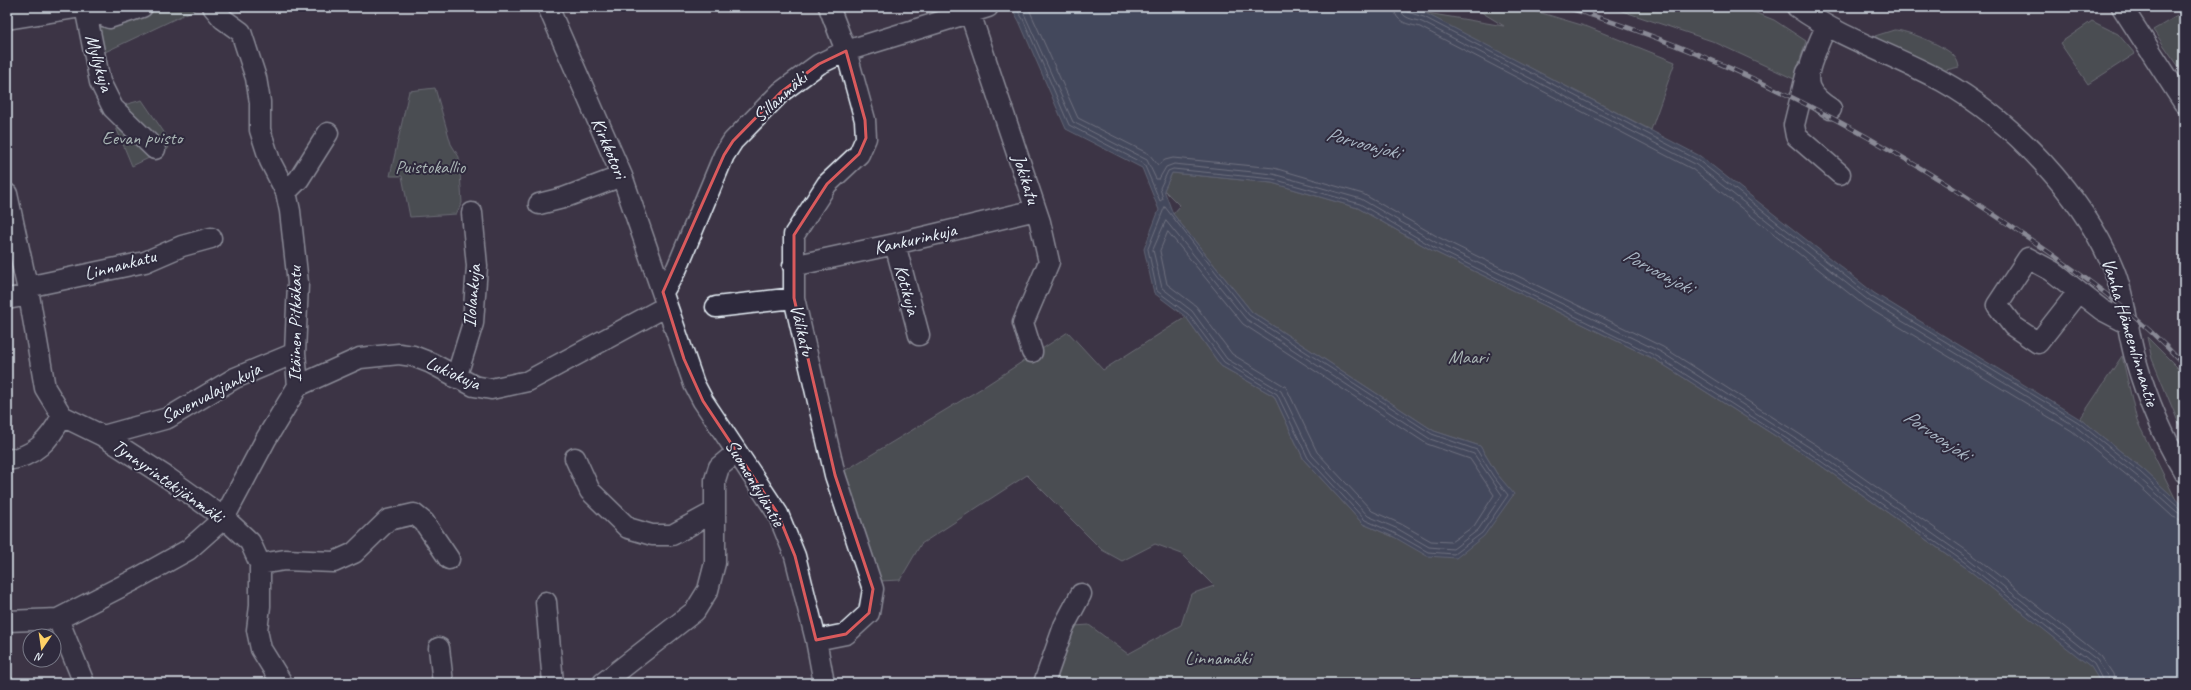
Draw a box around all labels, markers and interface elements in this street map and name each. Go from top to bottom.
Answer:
street label: Myllykuja [79,32,119,96]
street label: Sillanmäki [748,65,814,128]
street label: Kirkkotori [585,114,634,184]
water label: Porvoonjoki [1324,121,1407,166]
park label: Eevan puisto [102,126,185,150]
street label: Jokikatu [1006,150,1046,208]
park label: Puistokallio [395,155,466,179]
street label: Kankurinkuja [871,218,960,260]
water label: Porvoonjoki [1619,242,1702,302]
street label: Linnankatu [82,244,159,286]
street label: Vanha Hämeenlinnantie [2096,255,2164,411]
street label: Ilolankuja [457,262,487,329]
street label: Kotikuja [889,262,926,319]
street label: Itäinen Pitkäkatu [283,264,307,382]
street label: Välikatu [784,302,820,359]
park label: Maari [1448,345,1490,369]
street label: Lukiokuja [422,350,485,396]
street label: Savenvalajankuja [157,356,267,429]
water label: Porvoonjoki [1899,404,1979,469]
street label: Tynnyrintekijänmäki [107,434,231,530]
street label: Suomenkyläntie [720,435,791,533]
north arrow [22,628,62,668]
park label: Linnamäki [1185,646,1254,670]
text: N [33,650,45,665]

